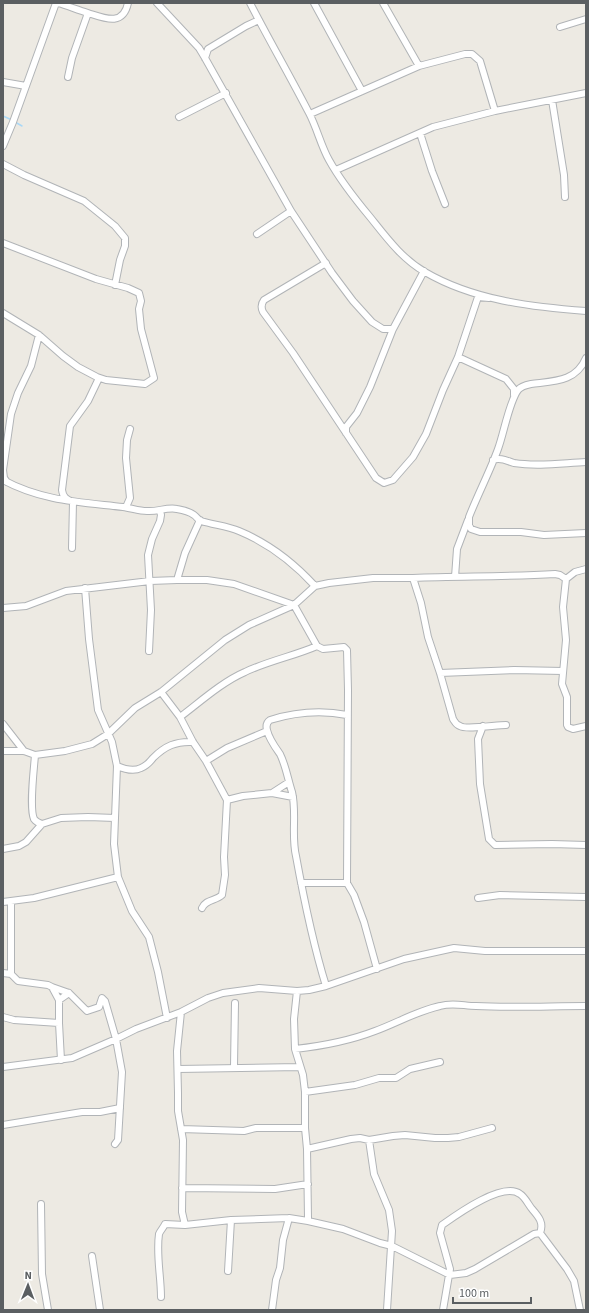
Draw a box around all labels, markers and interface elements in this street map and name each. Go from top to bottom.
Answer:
north arrow [8,1265,48,1305]
text: N [24,1268,32,1283]
scale bar [453,1279,531,1305]
text: 100 m [459,1285,489,1302]

